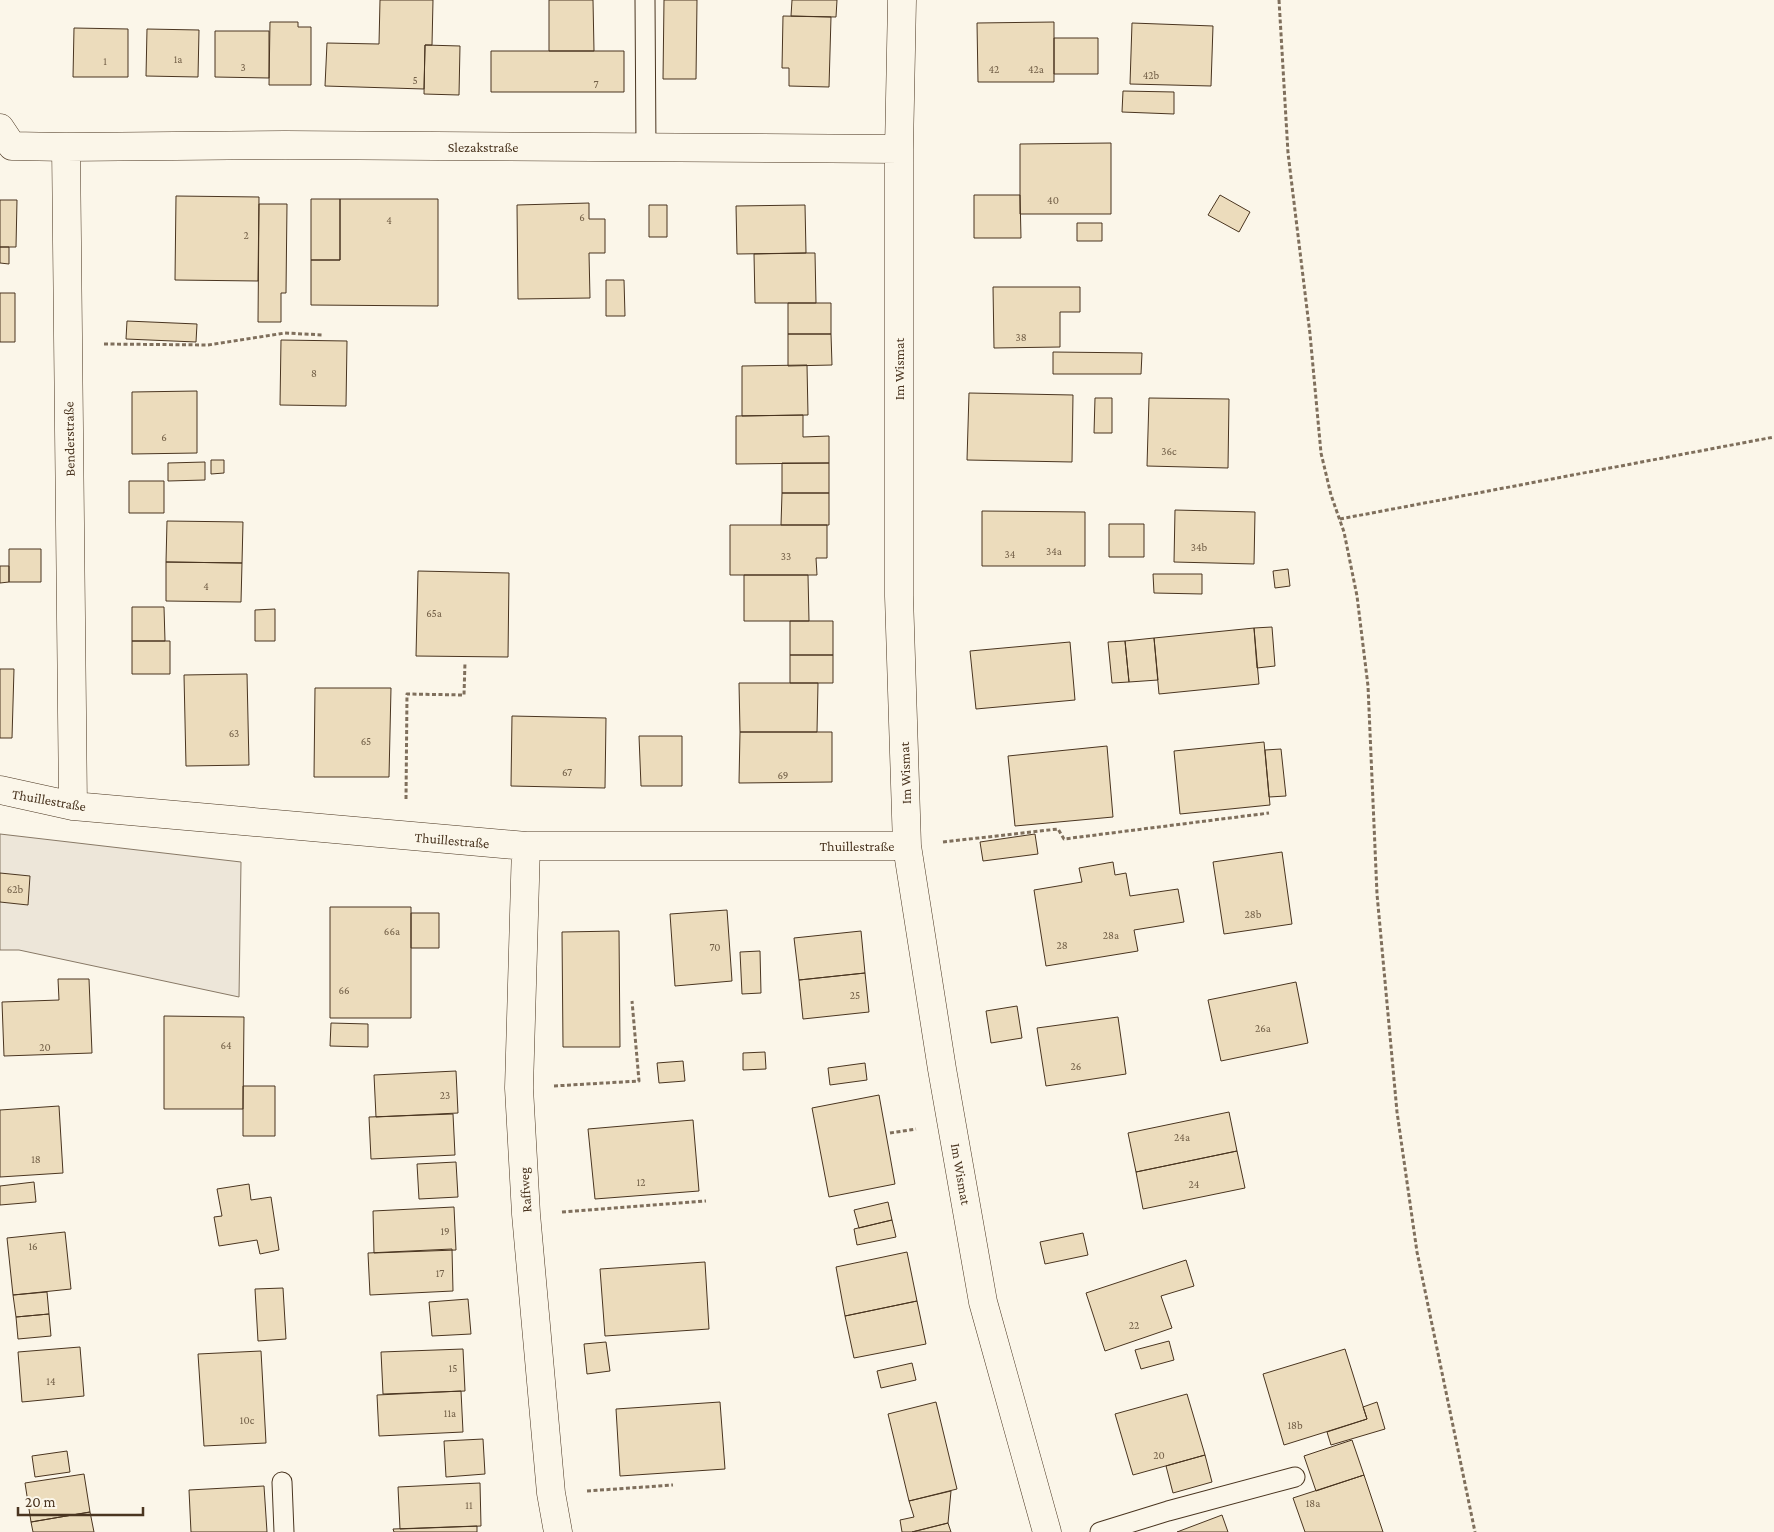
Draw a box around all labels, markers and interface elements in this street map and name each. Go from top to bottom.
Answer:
house number: 1a [174,53,182,65]
house number: 1 [103,55,107,67]
house number: 3 [240,61,246,73]
house number: 42 [989,63,999,75]
house number: 42a [1028,63,1044,75]
house number: 42b [1143,69,1160,81]
house number: 5 [412,74,418,86]
house number: 7 [593,78,599,90]
street label: Slezakstraße [448,139,518,155]
house number: 40 [1047,194,1059,206]
house number: 6 [579,211,585,223]
house number: 4 [386,214,392,226]
house number: 2 [243,229,249,241]
house number: 38 [1015,331,1027,343]
street label: Im Wismat [891,338,907,400]
house number: 8 [311,367,317,379]
street label: Benderstraße [60,401,78,477]
house number: 6 [161,431,167,443]
house number: 36c [1161,445,1177,457]
house number: 34b [1191,541,1208,553]
house number: 34a [1046,545,1062,557]
house number: 34 [1005,548,1016,560]
house number: 33 [781,550,791,562]
house number: 4 [203,580,209,592]
house number: 65a [426,607,442,619]
house number: 63 [229,727,239,739]
house number: 65 [361,735,371,747]
street label: Im Wismat [896,741,914,804]
house number: 67 [562,766,572,778]
house number: 69 [778,769,788,781]
street label: Thuillestraße [11,786,87,814]
street label: Thuillestraße [414,829,490,851]
street label: Thuillestraße [820,838,895,854]
house number: 62b [7,883,23,895]
house number: 28b [1245,908,1262,920]
house number: 66a [384,925,400,937]
house number: 28a [1103,929,1119,941]
house number: 28 [1056,939,1068,951]
house number: 70 [709,941,721,953]
house number: 66 [338,984,350,996]
house number: 25 [850,989,860,1001]
house number: 26a [1255,1022,1271,1034]
house number: 64 [220,1039,232,1051]
house number: 20 [39,1041,51,1053]
house number: 26 [1071,1060,1081,1072]
house number: 23 [440,1089,450,1101]
house number: 24a [1174,1131,1190,1143]
street label: Im Wismat [948,1142,974,1206]
house number: 18 [31,1153,41,1165]
street label: Raffweg [515,1167,535,1213]
house number: 12 [637,1176,645,1188]
house number: 24 [1189,1178,1200,1190]
house number: 19 [440,1225,450,1237]
house number: 16 [28,1240,38,1252]
house number: 17 [436,1267,444,1279]
house number: 22 [1129,1319,1139,1331]
house number: 15 [449,1362,457,1374]
house number: 14 [46,1375,56,1387]
house number: 11a [444,1407,456,1419]
house number: 10c [240,1414,255,1426]
house number: 18b [1287,1419,1303,1431]
house number: 20 [1153,1449,1165,1461]
scale bar [18,1484,142,1516]
text: 20 m [25,1494,56,1510]
house number: 18a [1306,1497,1320,1509]
house number: 11 [465,1499,473,1511]

